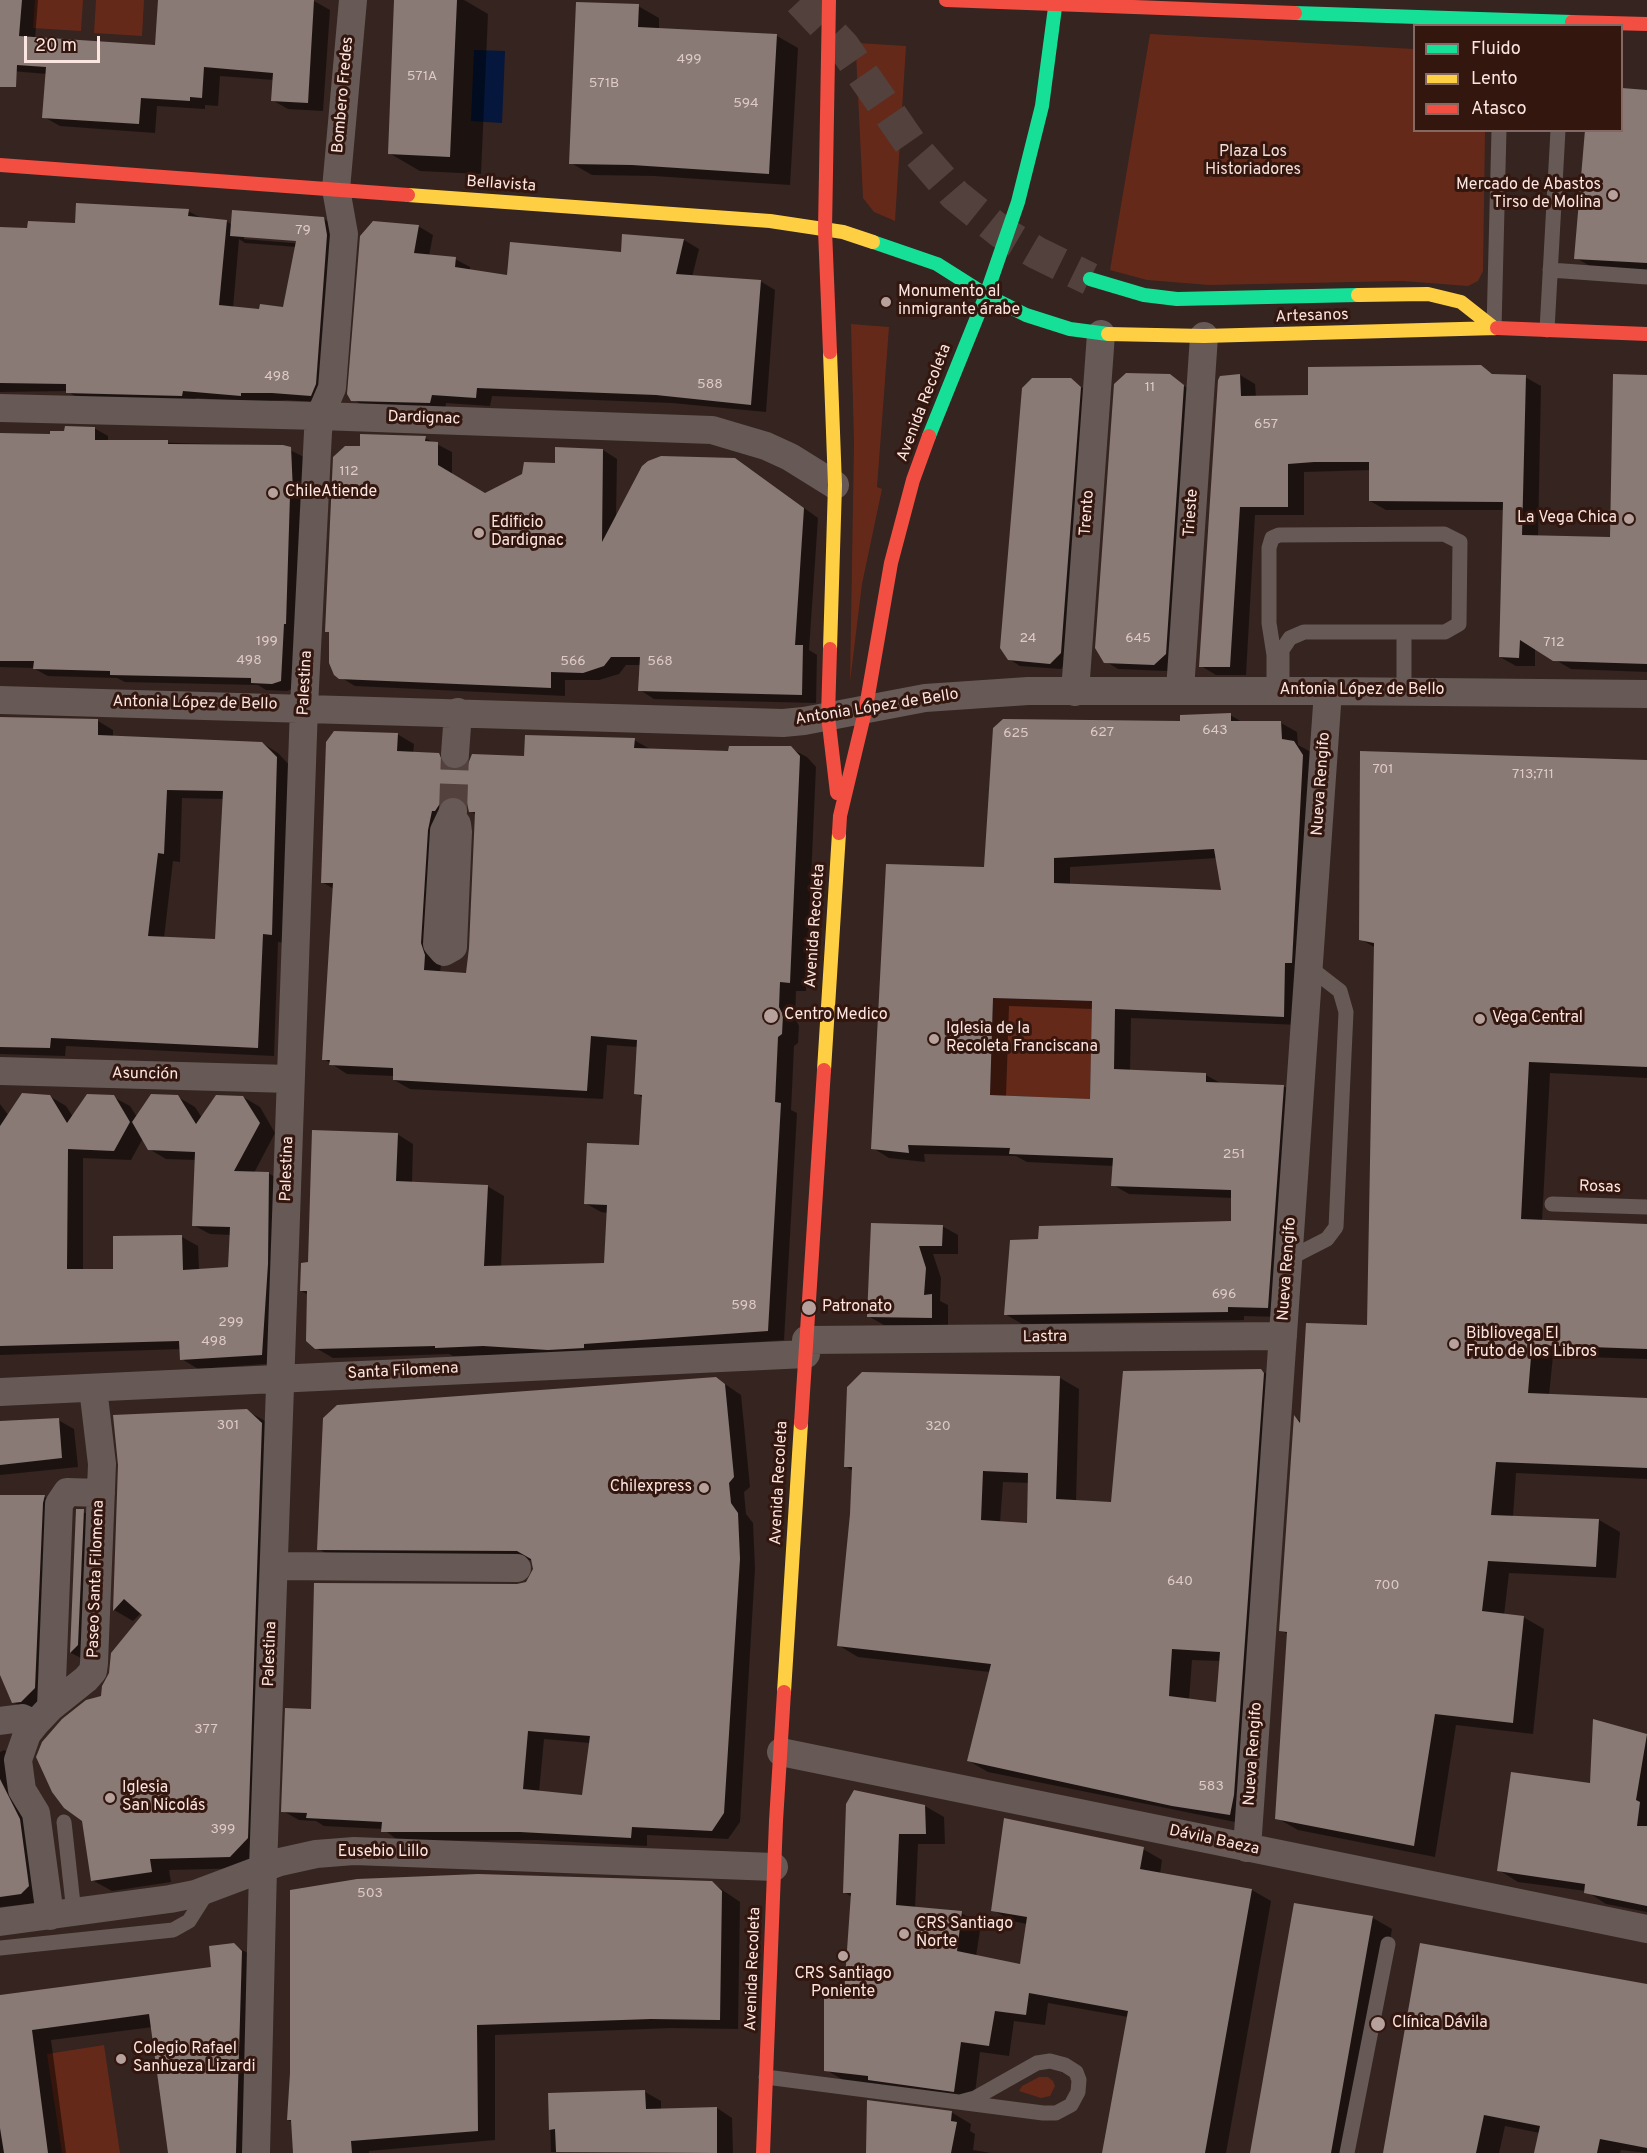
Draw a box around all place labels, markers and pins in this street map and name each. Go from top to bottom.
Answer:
place label: Mercado de Abastos Tirso de Molina [1456,176,1601,214]
marker: Mercado de Abastos Tirso de Molina [1606,188,1620,202]
place label: Monumento al inmigrante árabe [898,283,1020,321]
marker: Monumento al inmigrante árabe [879,295,893,309]
place label: ChileAtiende [285,483,377,503]
marker: ChileAtiende [266,486,280,500]
place label: La Vega Chica [1517,509,1617,529]
marker: La Vega Chica [1622,512,1636,526]
place label: Edificio Dardignac [491,514,564,552]
marker: Edificio Dardignac [472,526,486,540]
place label: Centro Medico [784,1006,888,1026]
marker: Centro Medico [762,1007,780,1025]
place label: Vega Central [1492,1009,1583,1029]
marker: Vega Central [1473,1012,1487,1026]
place label: Iglesia de la Recoleta Franciscana [946,1020,1098,1058]
marker: Iglesia de la Recoleta Franciscana [927,1032,941,1046]
place label: Patronato [822,1298,892,1318]
marker: Patronato [800,1299,818,1317]
place label: Bibliovega El Fruto de los Libros [1466,1325,1597,1363]
marker: Bibliovega El Fruto de los Libros [1447,1337,1461,1351]
place label: Chilexpress [610,1478,692,1498]
marker: Chilexpress [697,1481,711,1495]
place label: Iglesia San Nicolás [122,1779,206,1817]
marker: Iglesia San Nicolás [103,1791,117,1805]
place label: CRS Santiago Norte [916,1915,1013,1953]
marker: CRS Santiago Norte [897,1927,911,1941]
marker: CRS Santiago Poniente [836,1949,850,1963]
place label: CRS Santiago Poniente [794,1965,892,2003]
place label: Clínica Dávila [1392,2014,1488,2034]
marker: Clínica Dávila [1369,2015,1387,2033]
place label: Colegio Rafael Sanhueza Lizardi [133,2040,255,2078]
marker: Colegio Rafael Sanhueza Lizardi [114,2052,128,2066]

